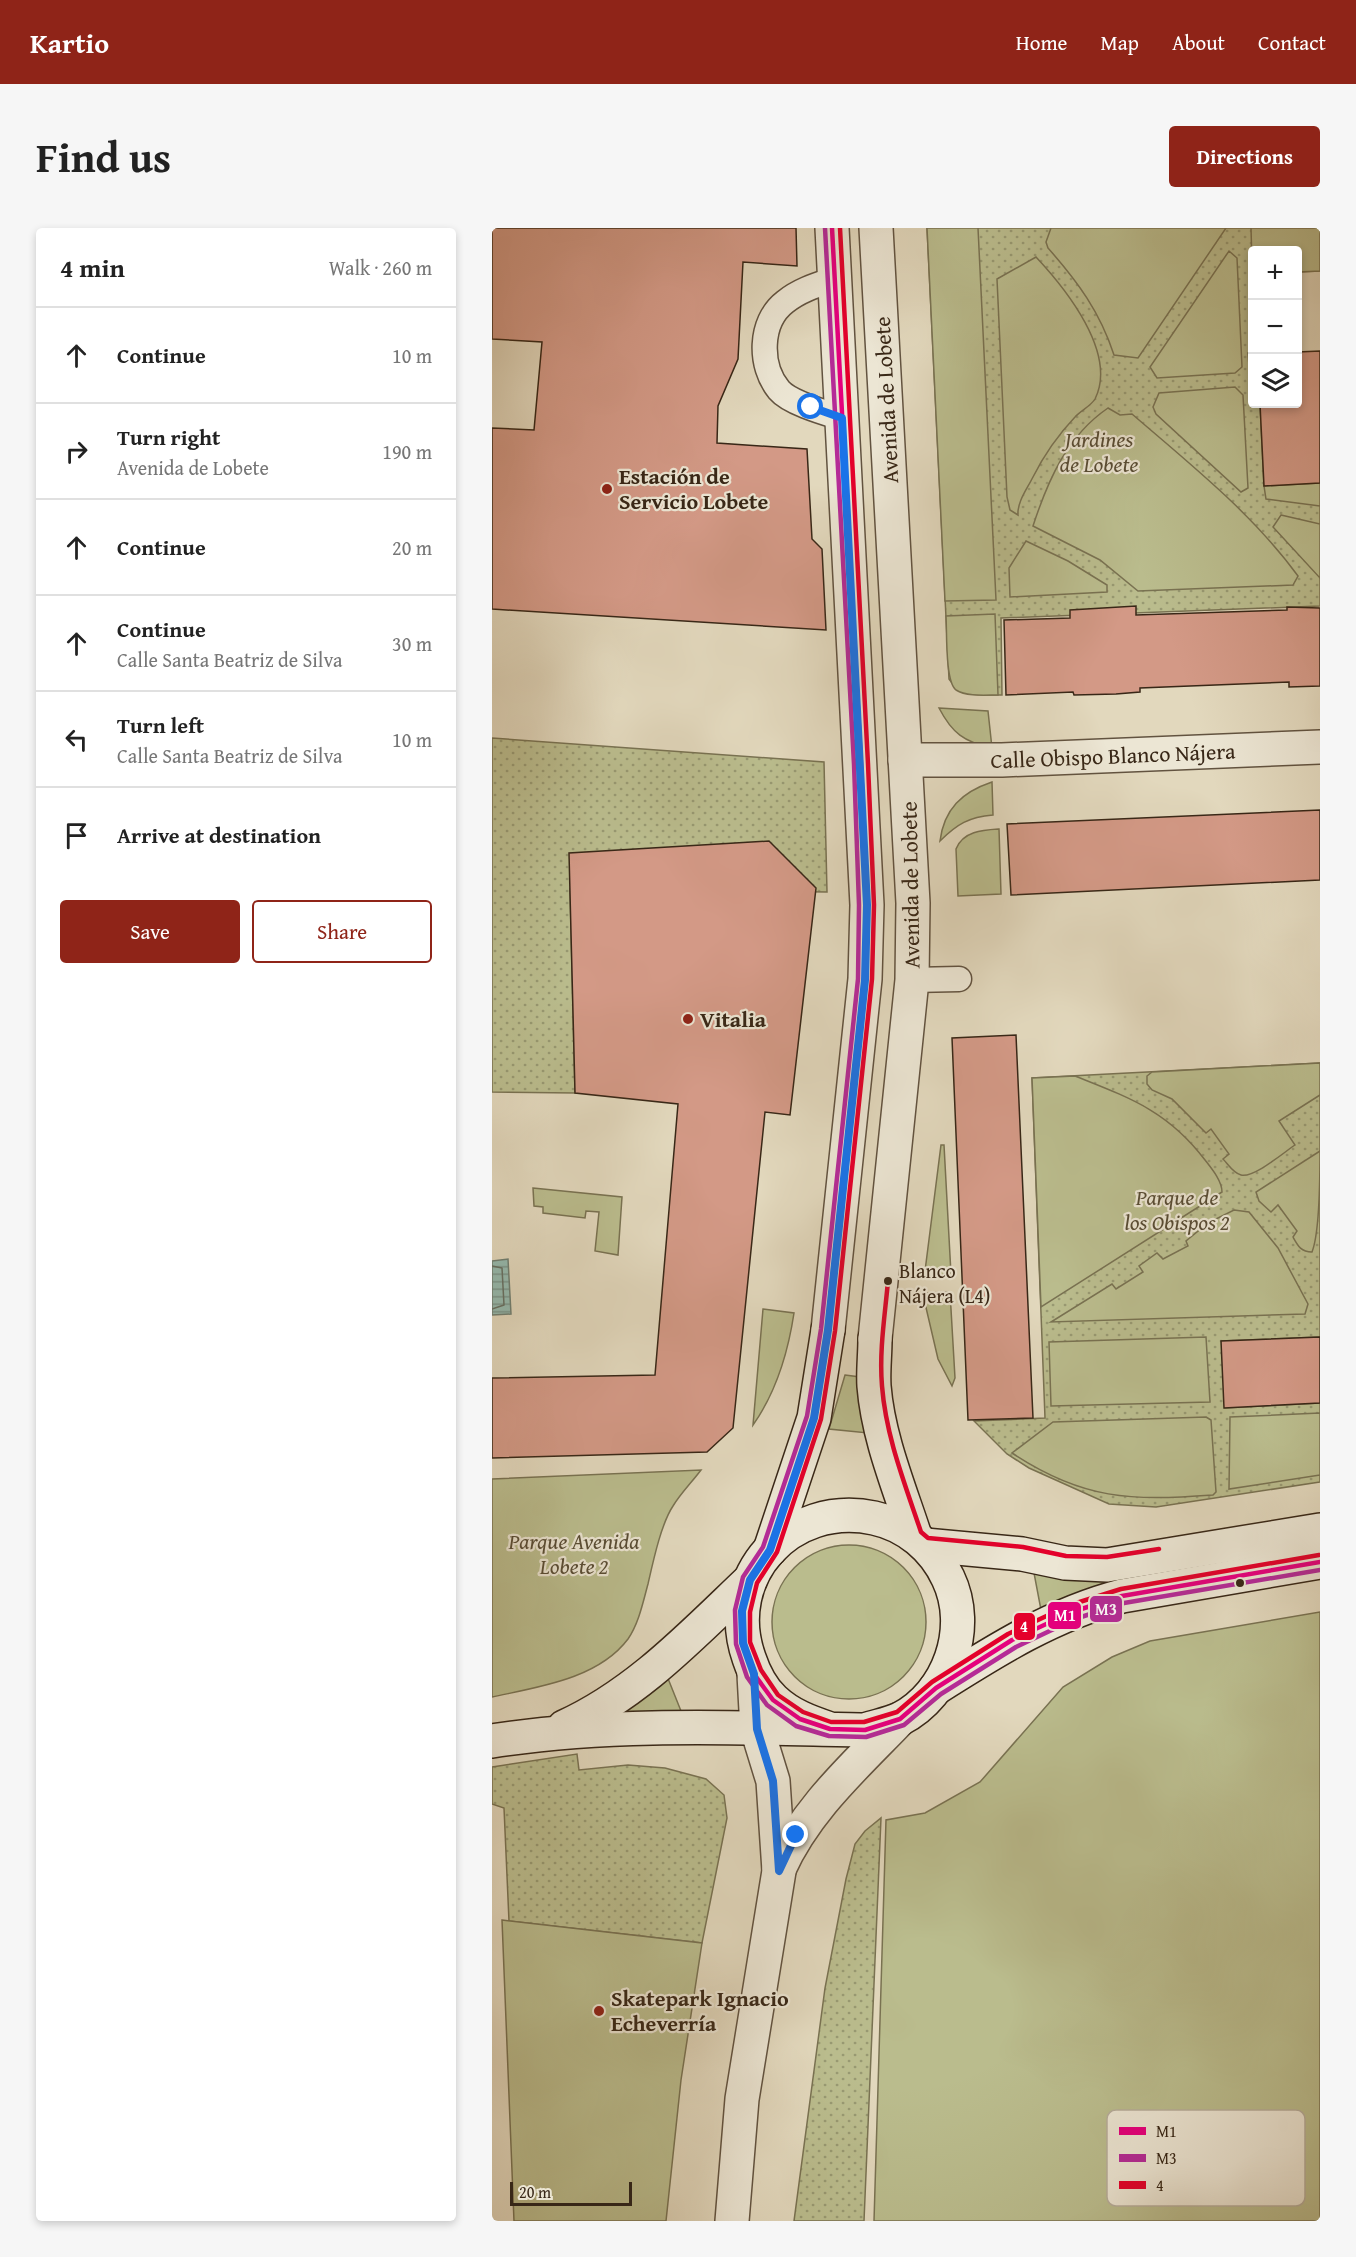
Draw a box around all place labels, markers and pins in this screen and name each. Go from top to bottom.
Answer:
place label: Estación de Servicio Lobete [619,460,768,517]
marker: Estación de Servicio Lobete [600,482,614,496]
place label: Vitalia [700,1003,767,1035]
marker: Vitalia [681,1012,695,1026]
place label: Blanco Nájera (L4) [899,1256,990,1310]
marker: Blanco Nájera (L4) [882,1275,894,1287]
unlabelled marker [1234,1577,1246,1589]
place label: Skatepark Ignacio Echeverría [611,1982,789,2039]
marker: Skatepark Ignacio Echeverría [592,2004,606,2018]

